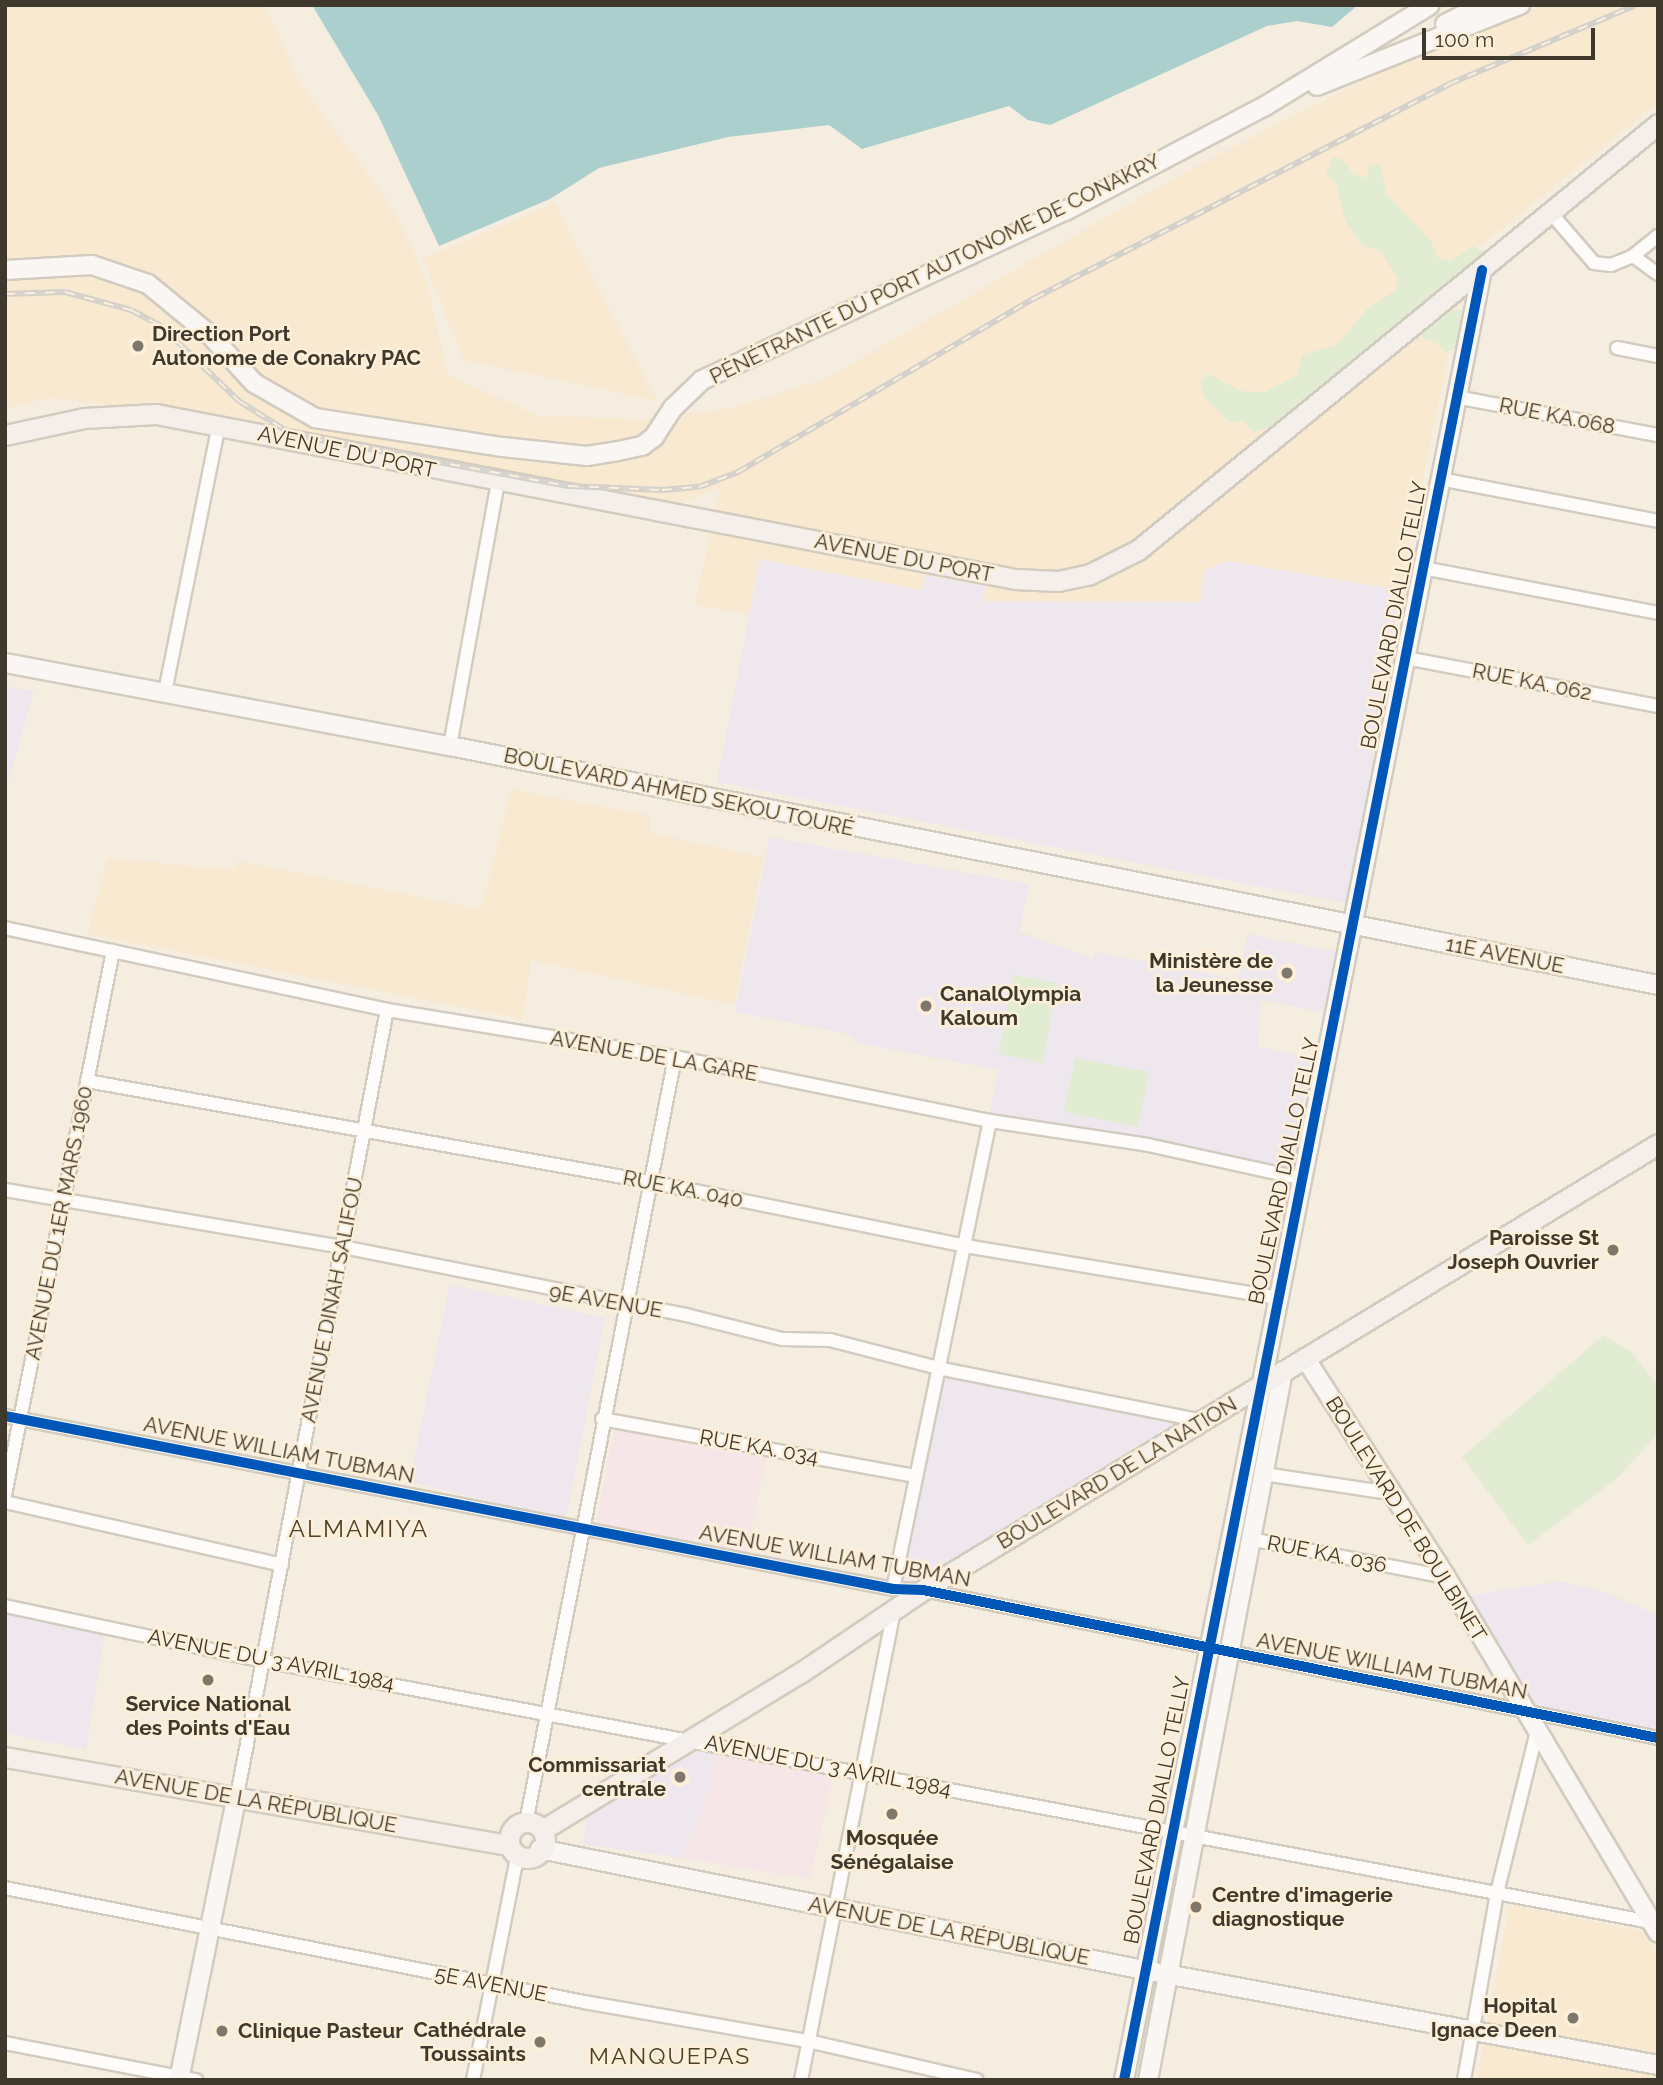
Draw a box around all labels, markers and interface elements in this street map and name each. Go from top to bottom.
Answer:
scale bar [1425,14,1598,58]
text: 100 m [1435,27,1494,52]
street label: PÉNÉTRANTE DU PORT AUTONOME DE CONAKRY [705,148,1165,390]
place label: Direction Port Autonome de Conakry PAC [152,321,421,371]
marker: Direction Port Autonome de Conakry PAC [130,338,146,354]
street label: RUE KA.068 [1497,392,1617,440]
street label: AVENUE DU PORT [256,421,438,483]
street label: BOULEVARD DIALLO TELLY [1356,479,1432,751]
street label: AVENUE DU PORT [812,528,996,588]
street label: RUE KA. 062 [1470,658,1594,706]
street label: BOULEVARD AHMED SEKOU TOURÉ [501,742,857,842]
street label: 11E AVENUE [1443,931,1567,979]
place label: Ministère de la Jeunesse [1149,948,1273,998]
marker: Ministère de la Jeunesse [1279,965,1295,981]
place label: CanalOlympia Kaloum [940,981,1081,1031]
marker: CanalOlympia Kaloum [918,998,934,1014]
street label: AVENUE DE LA GARE [548,1025,760,1087]
street label: BOULEVARD DIALLO TELLY [1243,1035,1325,1307]
street label: AVENUE DU 1ER MARS 1960 [20,1084,98,1362]
street label: RUE KA. 040 [621,1165,745,1213]
street label: AVENUE DINAH SALIFOU [296,1175,368,1425]
place label: Paroisse St Joseph Ouvrier [1448,1225,1599,1275]
marker: Paroisse St Joseph Ouvrier [1605,1242,1621,1258]
street label: 9E AVENUE [547,1279,665,1323]
street label: BOULEVARD DE LA NATION [992,1391,1242,1555]
street label: BOULEVARD DE BOULBINET [1320,1392,1492,1646]
street label: AVENUE WILLIAM TUBMAN [141,1411,417,1489]
street label: RUE KA. 034 [698,1424,820,1470]
district label: ALMAMIYA [290,1515,428,1543]
street label: AVENUE WILLIAM TUBMAN [697,1520,973,1592]
street label: RUE KA. 036 [1265,1530,1389,1578]
street label: AVENUE DU 3 AVRIL 1984 [145,1624,397,1696]
street label: AVENUE WILLIAM TUBMAN [1254,1627,1530,1705]
marker: Service National des Points d'Eau [200,1672,216,1688]
street label: BOULEVARD DIALLO TELLY [1119,1674,1195,1946]
place label: Service National des Points d'Eau [125,1691,291,1741]
street label: AVENUE DU 3 AVRIL 1984 [702,1730,954,1802]
place label: Commissariat centrale [528,1752,666,1802]
street label: AVENUE DE LA RÉPUBLIQUE [113,1764,399,1838]
marker: Commissariat centrale [672,1769,688,1785]
marker: Mosquée Sénégalaise [884,1806,900,1822]
place label: Mosquée Sénégalaise [830,1825,954,1875]
place label: Centre d'imagerie diagnostique [1212,1882,1393,1932]
street label: AVENUE DE LA RÉPUBLIQUE [806,1891,1092,1971]
marker: Centre d'imagerie diagnostique [1186,1897,1206,1917]
street label: 5E AVENUE [432,1961,550,2007]
place label: Hopital Ignace Deen [1431,1993,1557,2043]
marker: Hopital Ignace Deen [1563,2008,1583,2028]
place label: Cathédrale Toussaints [413,2017,526,2067]
place label: Clinique Pasteur [238,2018,403,2044]
marker: Clinique Pasteur [212,2021,232,2041]
marker: Cathédrale Toussaints [532,2034,548,2050]
district label: MANQUEPAS [590,2042,750,2070]

